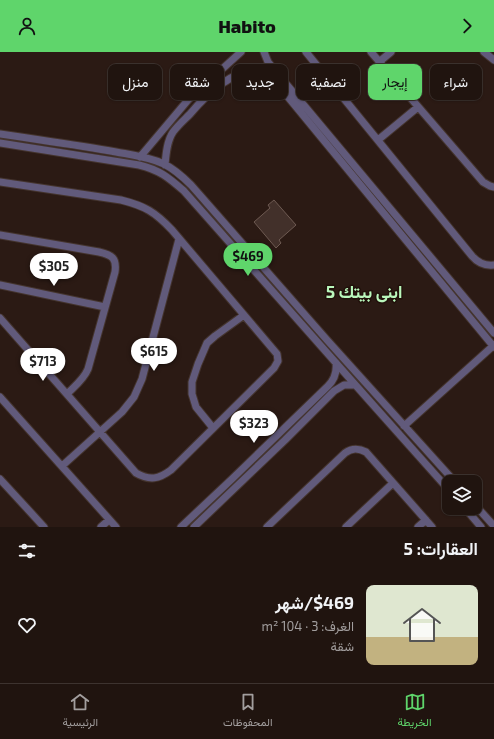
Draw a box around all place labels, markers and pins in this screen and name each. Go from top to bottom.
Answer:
pin: $469 [224,243,272,277]
pin: $305 [30,253,78,287]
pin: $615 [130,338,178,372]
pin: $713 [19,348,67,382]
pin: $323 [230,410,278,444]

